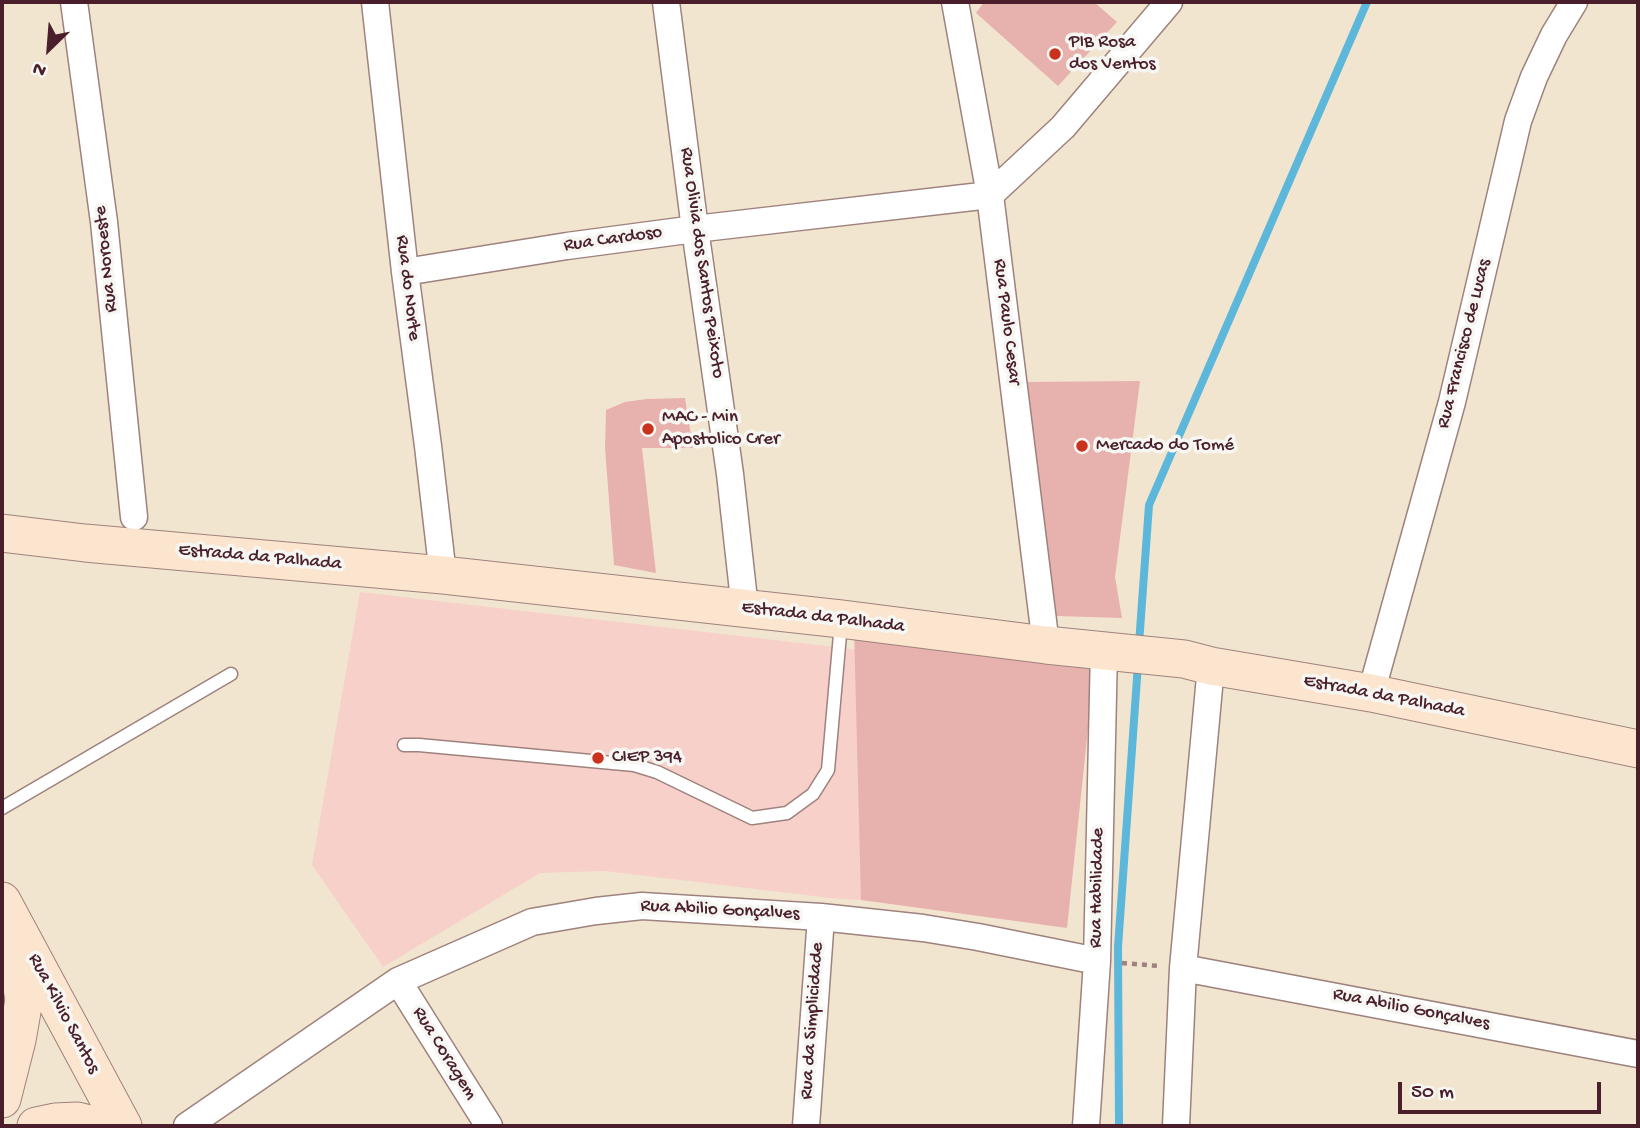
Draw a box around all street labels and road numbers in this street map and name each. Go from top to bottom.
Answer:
street label: Rua Olivia dos Santos Peixoto [673,146,729,380]
street label: Rua Noroeste [90,205,124,313]
street label: Rua Cardoso [562,222,664,258]
street label: Rua do Norte [389,234,425,342]
street label: Rua Francisco de Lucas [1433,257,1497,431]
street label: Rua Paulo Cesar [987,258,1025,386]
street label: Estrada da Palhada [177,540,343,576]
street label: Estrada da Palhada [740,597,906,639]
street label: Estrada da Palhada [1301,670,1467,724]
street label: Rua Habilidade [1086,828,1110,948]
street label: Rua Abilio Gonçalves [640,895,800,927]
street label: Rua da Simplicidade [796,942,830,1100]
street label: Rua Kilvio Santos [22,950,104,1078]
street label: Rua Abilio Gonçalves [1331,984,1491,1036]
street label: Rua Coragem [406,1003,482,1105]

